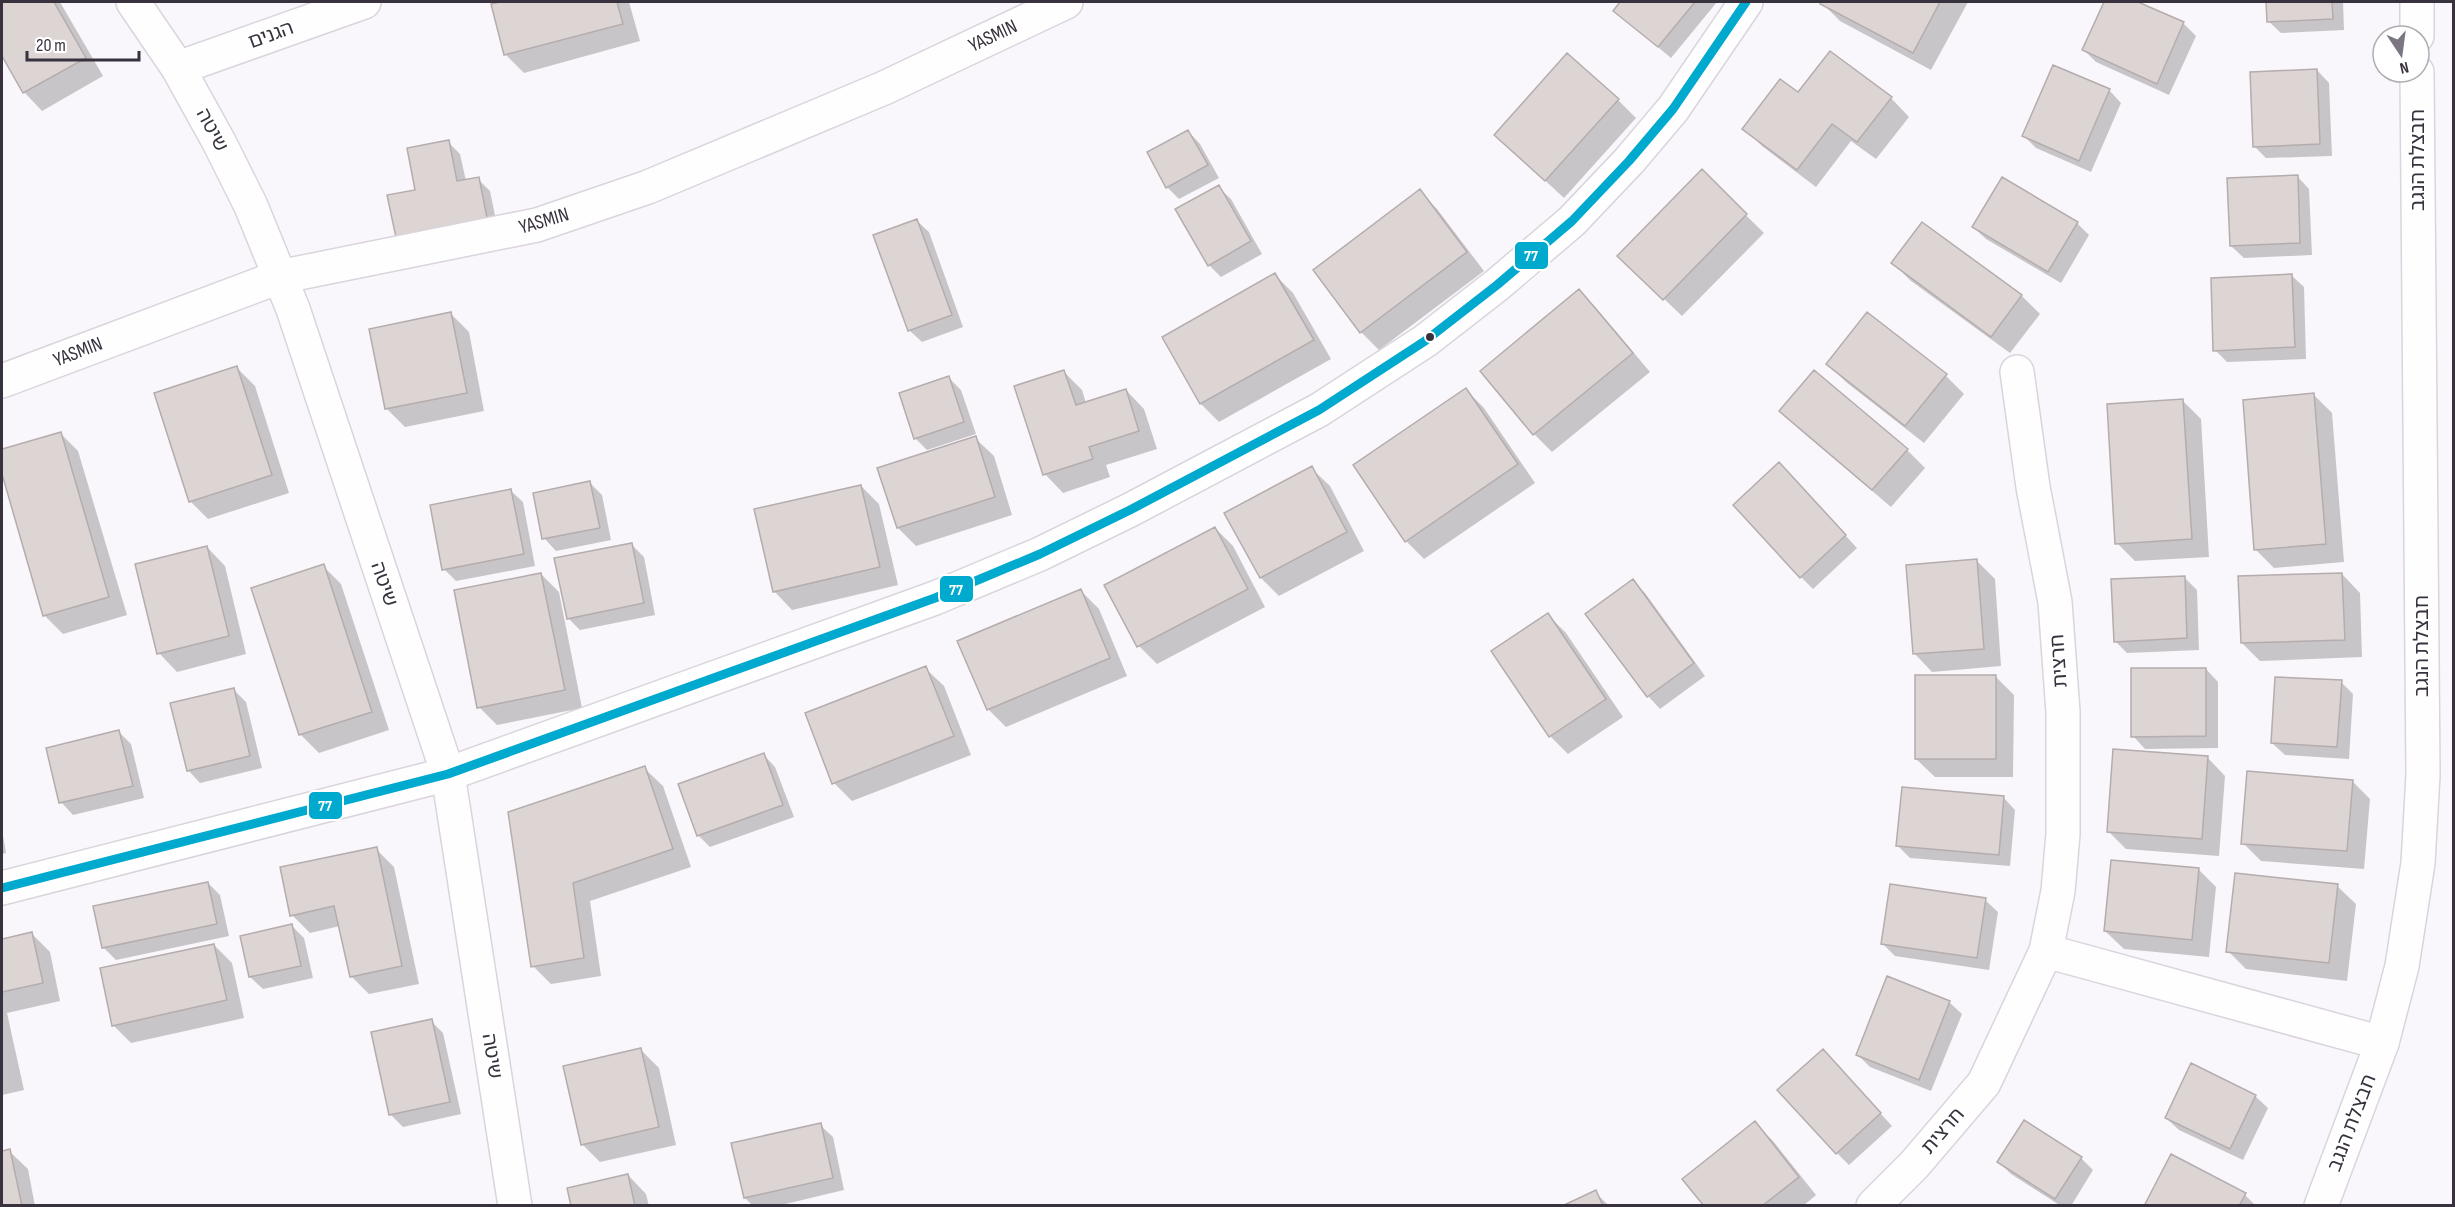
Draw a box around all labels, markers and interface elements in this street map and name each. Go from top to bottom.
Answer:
street label: YASMIN [965,14,1021,58]
street label: הגנים [245,16,297,54]
scale bar [27,24,140,62]
north arrow [2371,24,2431,84]
text: 20 m [36,35,66,56]
text: N [2398,57,2410,77]
street label: שיטה [191,104,233,156]
street label: חבצלת הנגב [2406,109,2430,211]
street label: YASMIN [516,202,572,240]
line badge: 77 [1514,241,1549,270]
text: 77 [1524,247,1538,266]
unlabelled marker [1424,331,1436,343]
street label: YASMIN [50,332,106,372]
street label: שיטה [365,559,403,609]
line badge: 77 [939,575,974,603]
text: 77 [949,581,963,600]
street label: חבצלת הנגב [2410,595,2434,697]
street label: חרצית [2045,633,2073,689]
line badge: 77 [308,791,343,820]
text: 77 [318,797,332,816]
street label: שיטה [477,1032,507,1080]
street label: חבצלת הנגב [2322,1071,2382,1175]
street label: חרצית [1916,1103,1970,1159]

